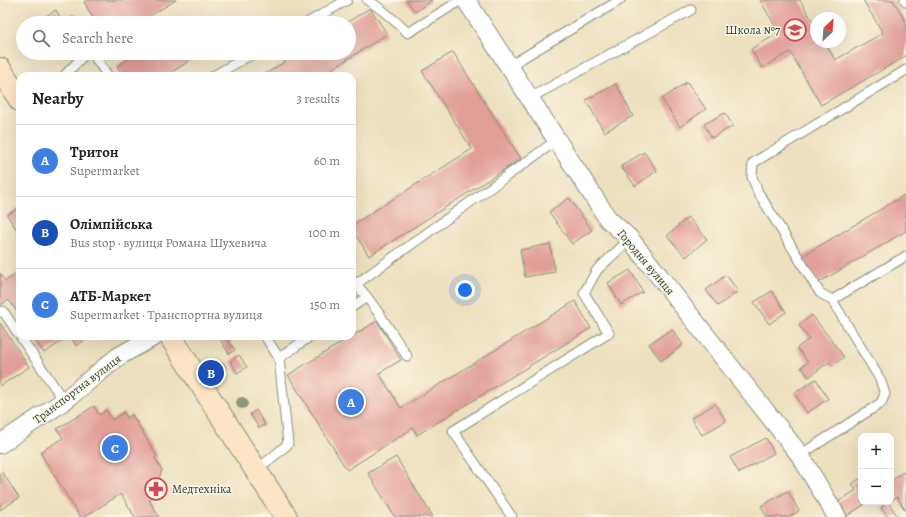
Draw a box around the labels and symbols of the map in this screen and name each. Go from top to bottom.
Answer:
north arrow [810,12,846,48]
school or university icon: Школа №7 [782,17,808,43]
place label: Школа №7 [725,22,781,38]
street label: Городня вулиця [614,226,678,298]
your location [455,280,475,300]
street label: Транспортна вулиця [30,351,124,427]
pin: B [198,358,224,388]
pin: A [338,387,364,417]
pin: C [102,433,128,463]
pharmacy icon: Медтехнiка [143,476,169,502]
place label: Медтехнiка [172,481,232,497]

